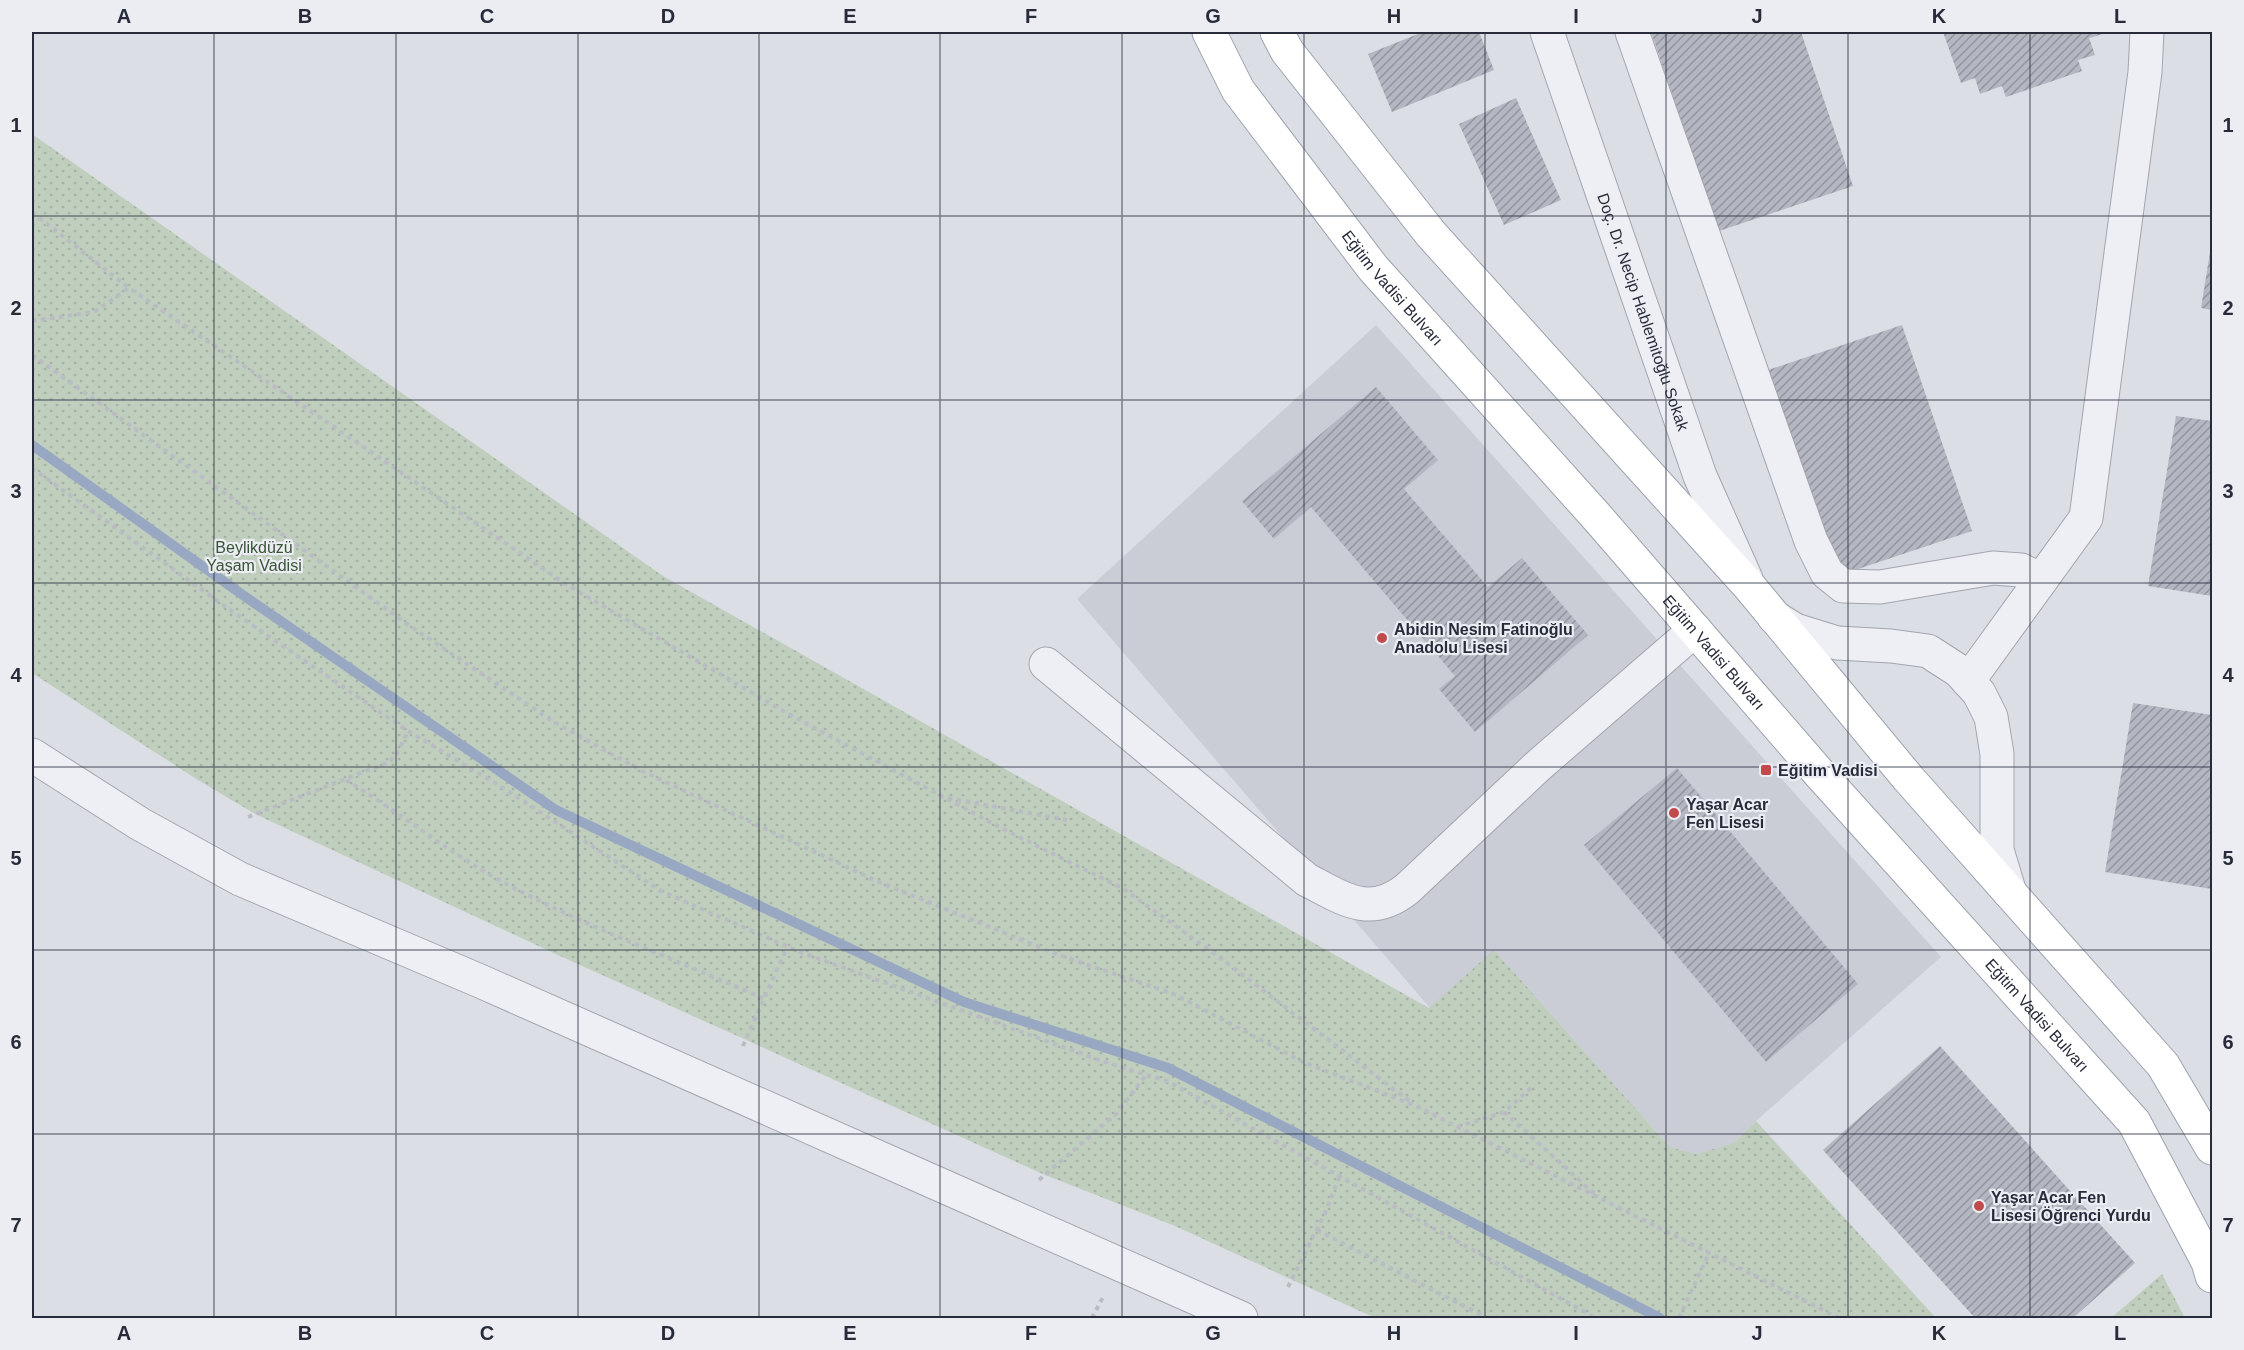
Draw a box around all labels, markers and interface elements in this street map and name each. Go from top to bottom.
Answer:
text: A [117,5,131,27]
text: B [298,5,312,27]
text: C [480,5,494,27]
text: D [661,5,675,27]
text: E [843,5,857,27]
text: F [1025,5,1037,27]
text: G [1205,5,1221,27]
text: H [1387,5,1401,27]
text: I [1573,5,1579,27]
text: J [1751,5,1763,27]
text: K [1932,5,1947,27]
text: L [2114,5,2126,27]
text: 1 [10,114,22,136]
text: 1 [2222,114,2234,136]
street label: Doç. Dr. Necip Hablemitoğlu Sokak [1594,191,1692,434]
street label: Eğitim Vadisi Bulvarı [1339,227,1446,349]
text: 2 [10,297,22,319]
text: 2 [2222,297,2234,319]
text: 3 [10,480,22,502]
text: 3 [2222,480,2234,502]
park label: Beylikdüzü Yaşam Vadisi [206,539,302,574]
street label: Eğitim Vadisi Bulvarı [1660,592,1768,713]
place label: Abidin Nesim Fatinoğlu Anadolu Lisesi [1394,621,1573,656]
marker: Abidin Nesim Fatinoğlu Anadolu Lisesi [1375,631,1389,645]
text: 4 [10,664,22,686]
text: 4 [2222,664,2234,686]
place label: Eğitim Vadisi [1778,762,1878,779]
marker: Eğitim Vadisi [1759,763,1773,777]
place label: Yaşar Acar Fen Lisesi [1686,796,1768,831]
marker: Yaşar Acar Fen Lisesi [1667,806,1681,820]
text: 5 [10,847,22,869]
text: 5 [2222,847,2234,869]
street label: Eğitim Vadisi Bulvarı [1982,956,2092,1075]
text: 6 [10,1031,22,1053]
text: 6 [2222,1031,2234,1053]
place label: Yaşar Acar Fen Lisesi Öğrenci Yurdu [1991,1189,2151,1224]
marker: Yaşar Acar Fen Lisesi Öğrenci Yurdu [1972,1199,1986,1213]
text: 7 [10,1214,22,1236]
text: 7 [2222,1214,2234,1236]
text: A [117,1322,131,1344]
text: B [298,1322,312,1344]
text: C [480,1322,494,1344]
text: D [661,1322,675,1344]
text: E [843,1322,857,1344]
text: F [1025,1322,1037,1344]
text: G [1205,1322,1221,1344]
text: H [1387,1322,1401,1344]
text: I [1573,1322,1579,1344]
text: J [1751,1322,1763,1344]
text: K [1932,1322,1947,1344]
text: L [2114,1322,2126,1344]

